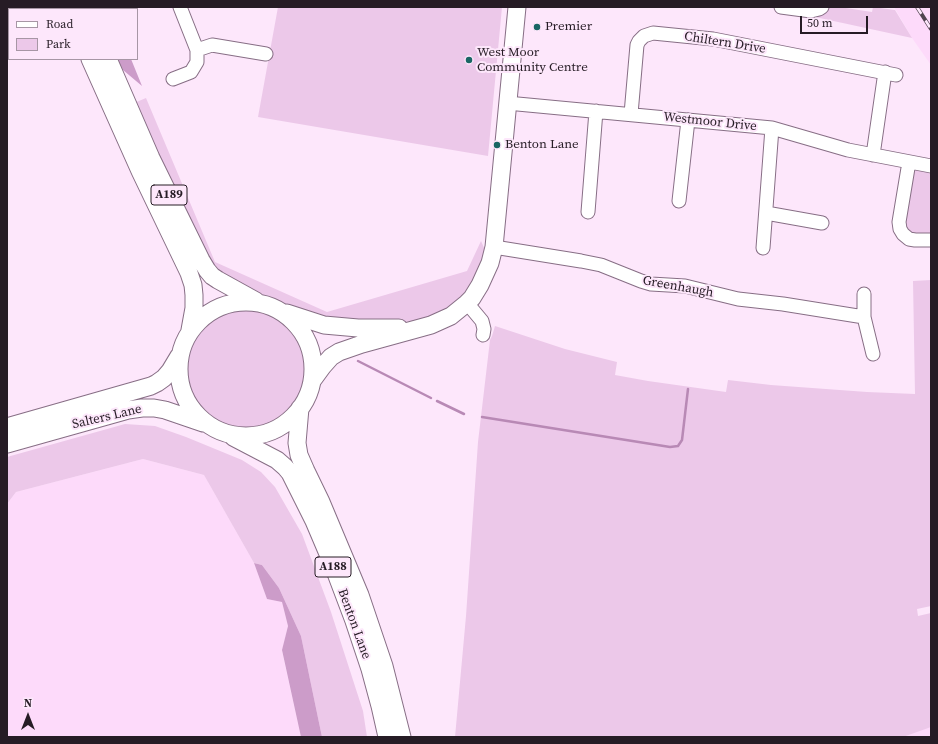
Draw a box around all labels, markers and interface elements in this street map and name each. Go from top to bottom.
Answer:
legend [8,8,138,60]
scale bar [802,8,870,34]
text: 50 m [807,15,833,31]
text: Road [46,16,73,32]
place label: Premier [545,19,592,35]
marker: Premier [532,22,542,32]
street label: Chiltern Drive [683,29,767,57]
text: Park [46,36,71,52]
place label: West Moor Community Centre [477,45,588,76]
marker: West Moor Community Centre [464,55,474,65]
street label: Westmoor Drive [662,109,758,135]
place label: Benton Lane [505,137,579,153]
marker: Benton Lane [492,140,502,150]
road number: A189 [151,185,187,205]
street label: Greenhaugh [641,273,715,301]
street label: Salters Lane [71,401,143,433]
road number: A188 [315,557,351,577]
street label: Benton Lane [334,587,374,661]
north arrow [8,696,48,736]
text: N [24,696,32,711]

